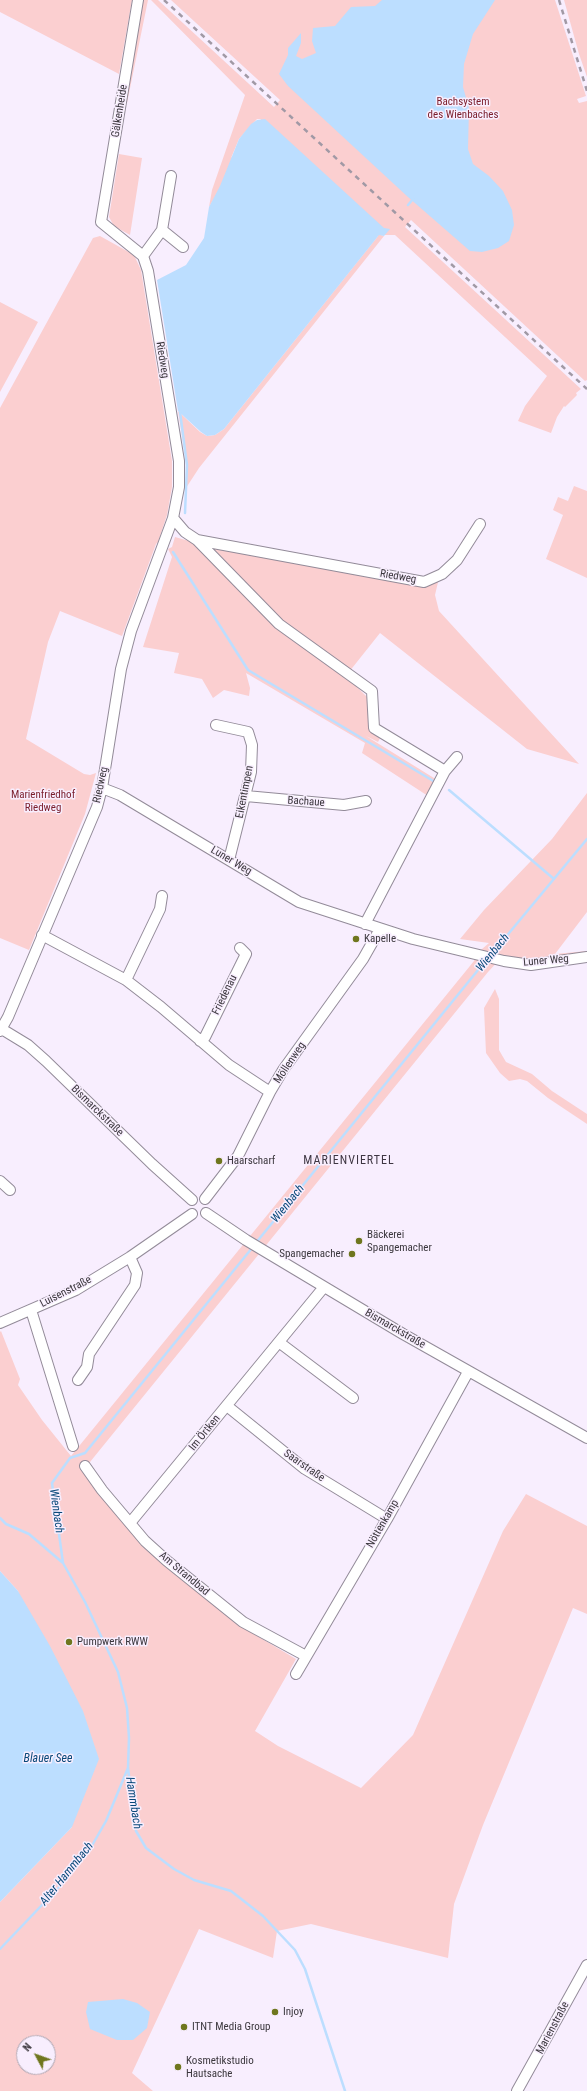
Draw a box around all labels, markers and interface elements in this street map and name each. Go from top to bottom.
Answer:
street label: Gälkenheide [109,84,131,138]
park label: Bachsystem des Wienbaches [428,95,498,121]
street label: Riedweg [153,341,171,379]
street label: Riedweg [379,567,417,587]
street label: Eikentimpen [233,765,257,819]
street label: Riedweg [91,766,111,804]
park label: Marienfriedhof Riedweg [11,788,75,814]
street label: Bachaue [287,794,325,810]
street label: Luner Weg [208,844,254,878]
water label: Wienbach [473,931,513,975]
place label: Kapelle [364,932,396,946]
marker: Kapelle [351,934,361,944]
street label: Luner Weg [523,952,569,970]
street label: Friedenau [210,973,240,1017]
street label: Möllenweg [271,1040,309,1086]
street label: Bismarckstraße [68,1083,126,1139]
place label: Haarscharf [227,1154,275,1168]
district label: MARIENVIERTEL [303,1154,395,1168]
marker: Haarscharf [214,1156,224,1166]
water label: Wienbach [268,1182,308,1226]
place label: Bäckerei Spangemacher [367,1228,432,1254]
marker: Bäckerei Spangemacher [354,1236,364,1246]
place label: Spangemacher [279,1247,344,1261]
marker: Spangemacher [347,1249,357,1259]
street label: Luisenstraße [38,1273,94,1311]
street label: Bismarckstraße [362,1306,428,1352]
street label: Im Örtken [187,1412,223,1454]
street label: Saarstraße [281,1447,327,1485]
water label: Wienbach [46,1488,66,1534]
street label: Nöttenkamp [364,1498,402,1550]
street label: Am Strandbad [156,1549,212,1599]
place label: Pumpwerk RWW [77,1635,148,1649]
marker: Pumpwerk RWW [64,1637,74,1647]
water label: Blauer See [24,1752,72,1766]
water label: Hammbach [122,1776,144,1830]
water label: Alter Hammbach [37,1839,97,1909]
street label: Marienstraße [534,2000,572,2056]
place label: Injoy [283,2005,304,2019]
marker: Injoy [270,2007,280,2017]
place label: ITNT Media Group [192,2020,270,2034]
marker: ITNT Media Group [179,2022,189,2032]
north arrow [16,2035,56,2075]
text: N [20,2041,34,2054]
place label: Kosmetikstudio Hautsache [186,2054,254,2080]
marker: Kosmetikstudio Hautsache [173,2062,183,2072]

